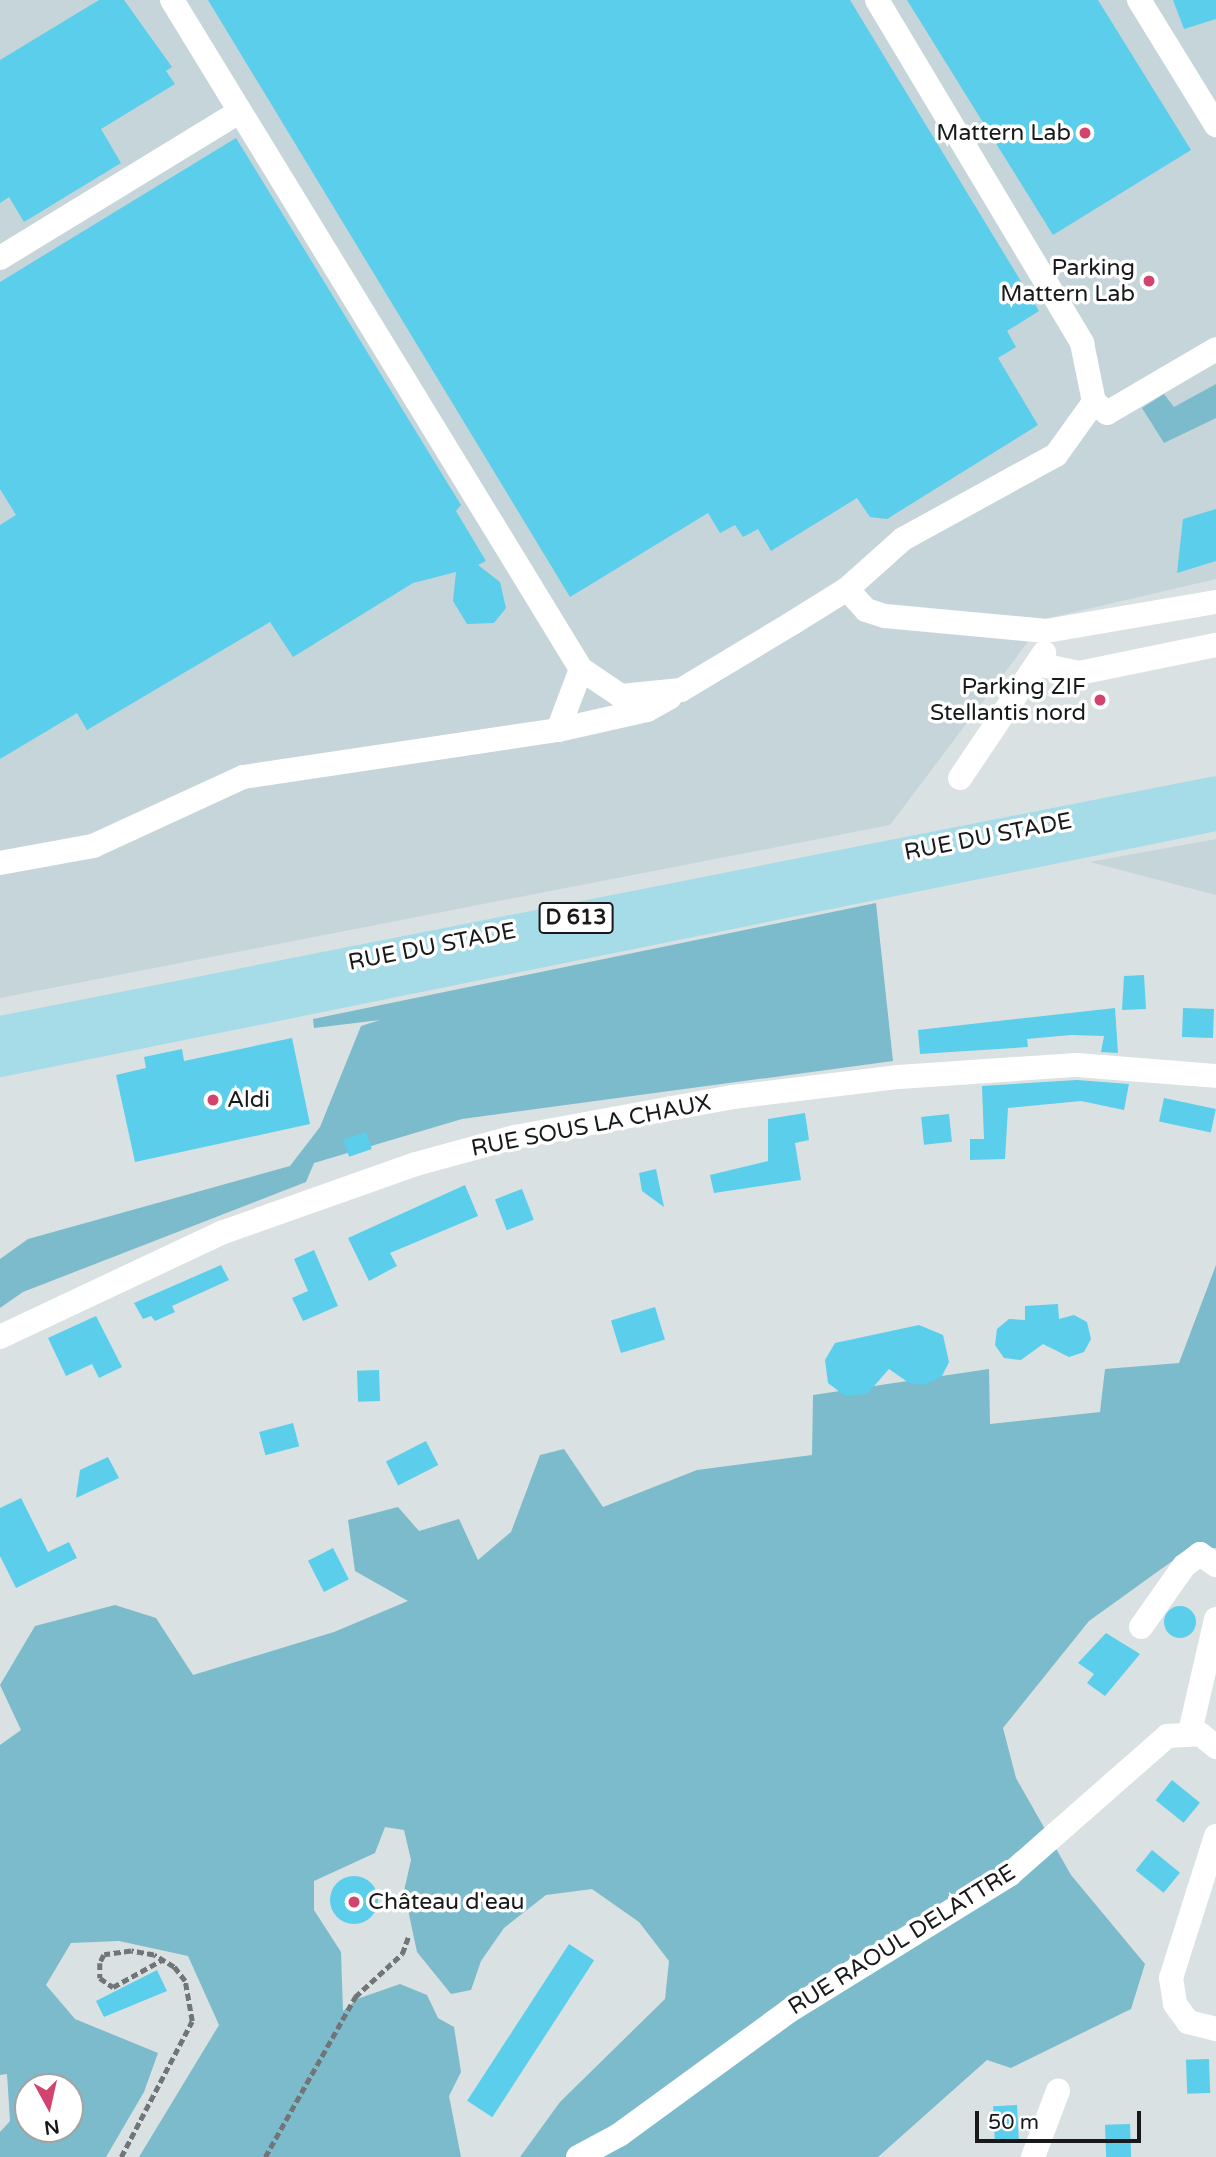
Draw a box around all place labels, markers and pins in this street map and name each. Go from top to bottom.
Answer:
place label: Mattern Lab [936,119,1071,147]
marker: Mattern Lab [1077,125,1093,141]
place label: Parking Mattern Lab [1000,254,1135,308]
marker: Parking Mattern Lab [1141,273,1157,289]
place label: Parking ZIF Stellantis nord [930,673,1086,727]
marker: Parking ZIF Stellantis nord [1092,692,1108,708]
place label: Aldi [227,1086,270,1114]
marker: Aldi [205,1092,221,1108]
place label: Château d'eau [368,1888,525,1916]
marker: Château d'eau [346,1894,362,1910]

